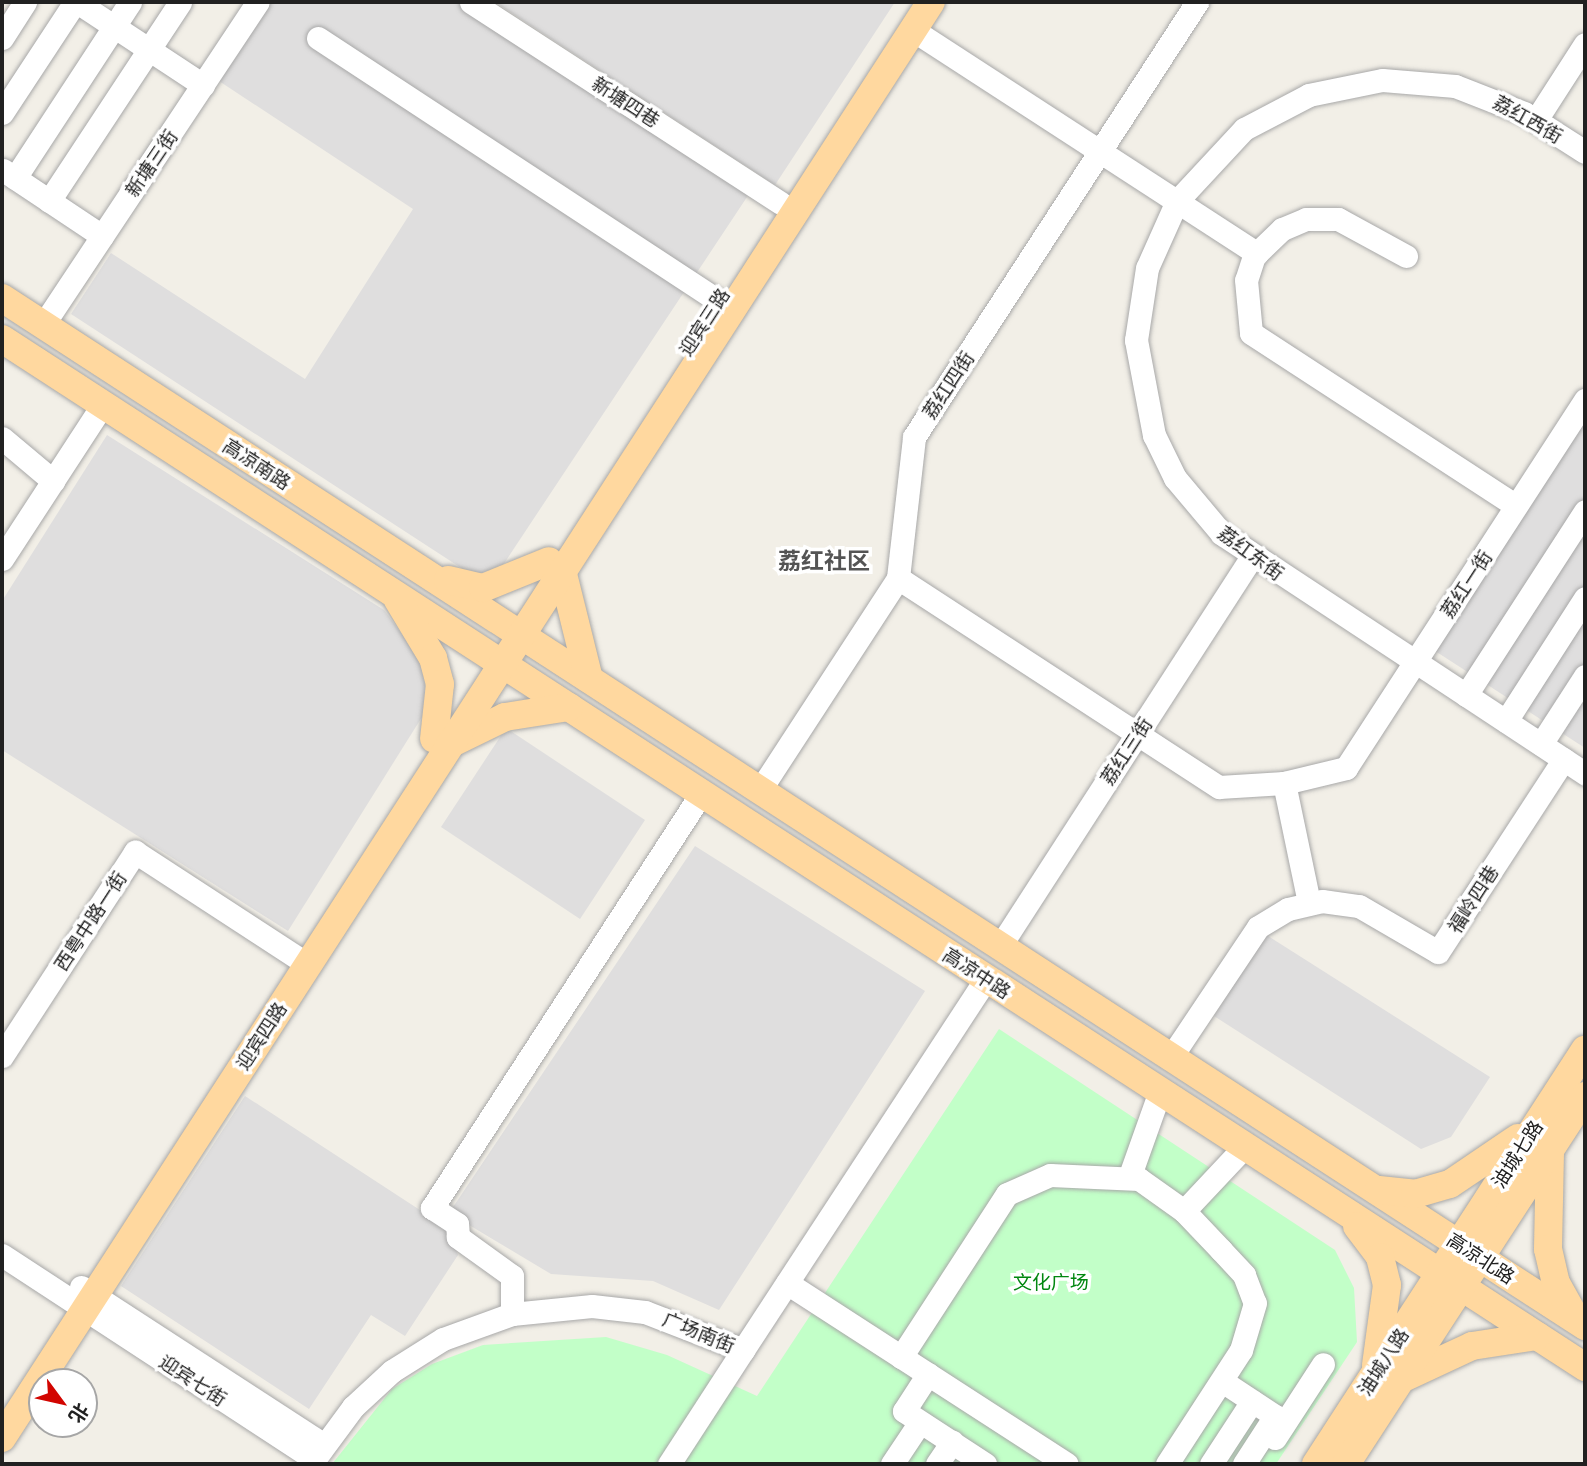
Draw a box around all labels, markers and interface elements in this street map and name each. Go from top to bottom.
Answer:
street label: 新塘四巷 [588,72,664,132]
street label: 荔红西街 [1489,91,1567,147]
street label: 新塘三街 [120,125,182,201]
street label: 迎宾三路 [674,284,734,360]
street label: 荔红四街 [918,347,978,423]
street label: 高凉南路 [219,434,295,494]
street label: 荔红东街 [1214,521,1288,585]
district label: 荔红社区 [778,546,870,574]
street label: 荔红一街 [1436,546,1496,622]
street label: 荔红三街 [1096,713,1156,789]
street label: 福岭四巷 [1443,861,1503,937]
street label: 西粤中路一街 [49,867,131,975]
street label: 高凉中路 [939,943,1015,1003]
street label: 迎宾四路 [231,998,291,1074]
street label: 油城七路 [1487,1116,1547,1192]
street label: 高凉北路 [1443,1228,1519,1288]
park label: 文化广场 [1013,1271,1089,1293]
street label: 广场南街 [659,1307,739,1357]
street label: 油城八路 [1353,1324,1413,1400]
street label: 迎宾七街 [155,1350,231,1410]
north arrow [28,1368,98,1438]
text: 北 [65,1399,94,1428]

